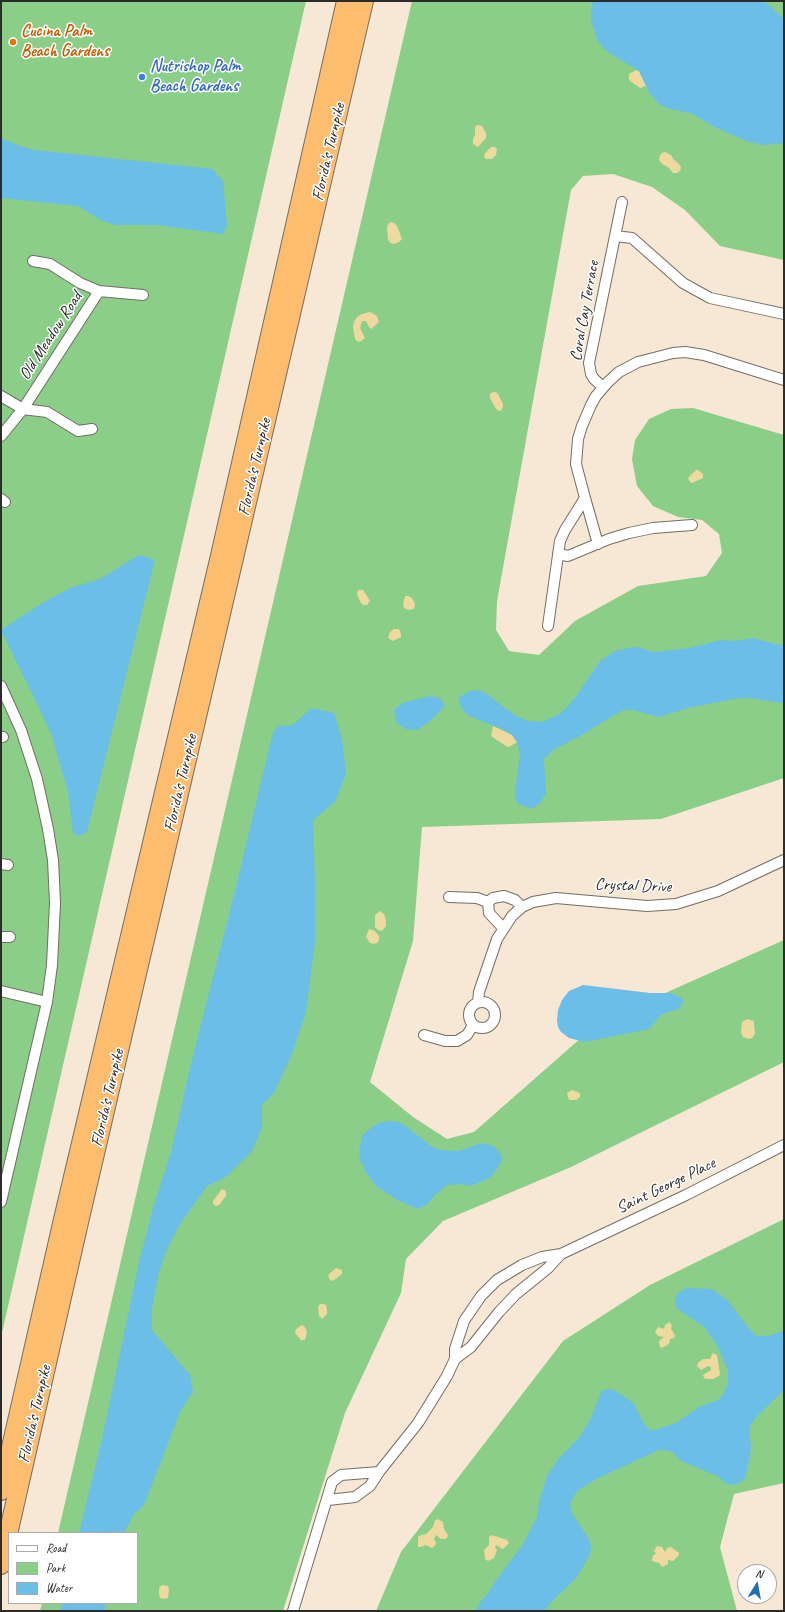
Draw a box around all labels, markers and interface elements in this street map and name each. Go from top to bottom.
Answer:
place label: Cucina Palm Beach Gardens [21,22,109,62]
marker: Cucina Palm Beach Gardens [8,37,18,47]
place label: Nutrishop Palm Beach Gardens [150,57,241,97]
marker: Nutrishop Palm Beach Gardens [137,72,147,82]
street label: Florida's Turnpike [308,101,350,203]
street label: Coral Cay Terrace [566,259,604,363]
street label: Old Meadow Road [15,288,87,384]
street label: Florida's Turnpike [234,416,276,518]
street label: Florida's Turnpike [160,732,202,834]
street label: Crystal Drive [595,874,671,898]
street label: Florida's Turnpike [87,1047,129,1149]
street label: Saint George Place [613,1153,719,1219]
street label: Florida's Turnpike [14,1363,56,1465]
legend [8,1532,138,1604]
text: Road [46,1540,66,1556]
text: Park [46,1560,65,1576]
north arrow [737,1564,777,1604]
text: N [754,1566,764,1581]
text: Water [46,1580,72,1596]

